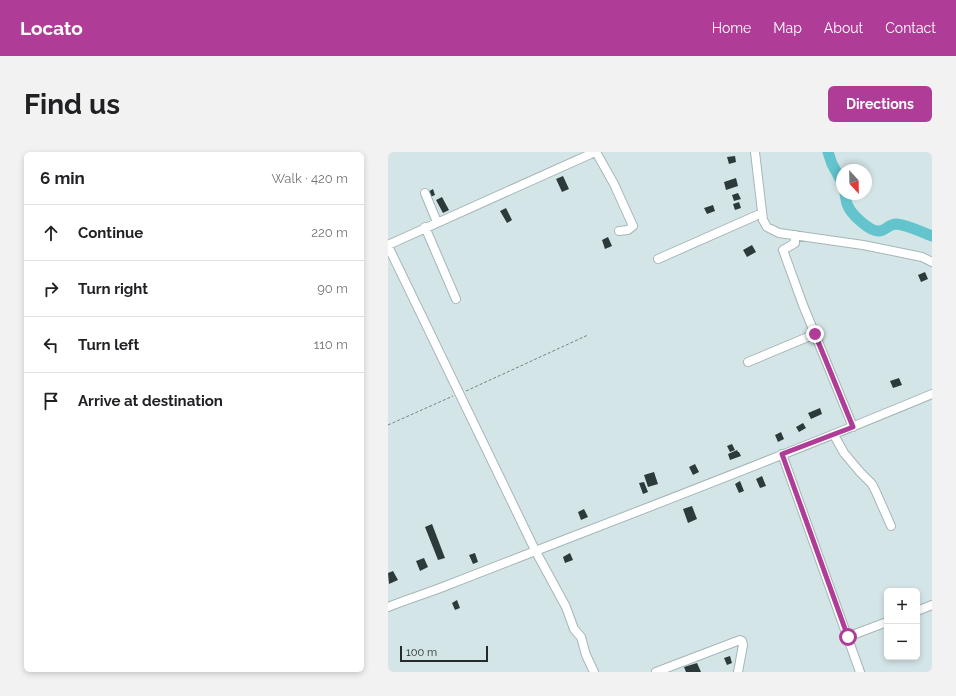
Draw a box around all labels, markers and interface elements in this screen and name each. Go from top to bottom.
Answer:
text: Locato [20,17,83,39]
text: Home [712,20,751,36]
text: Map [773,20,802,36]
text: About [824,20,863,36]
text: Contact [885,20,936,36]
button: Directions [828,86,932,122]
text: Find us [24,88,120,121]
north arrow [836,164,872,200]
text: 6 min [40,168,85,188]
text: Walk · 420 m [271,171,348,186]
icon: ahead [40,222,62,244]
text: Continue [78,224,143,242]
text: 220 m [311,225,348,240]
icon: right [40,278,62,300]
text: Turn right [78,280,148,298]
text: 90 m [317,281,348,296]
route end [806,325,824,343]
icon: left [40,334,62,356]
text: Turn left [78,336,139,354]
text: 110 m [314,337,348,352]
icon: arrive [40,390,62,412]
text: Arrive at destination [78,392,223,410]
map controls [884,588,920,660]
button: + [884,588,920,624]
button: − [884,624,920,660]
route start [839,628,857,646]
scale bar [400,644,488,663]
text: 100 m [406,646,437,659]

